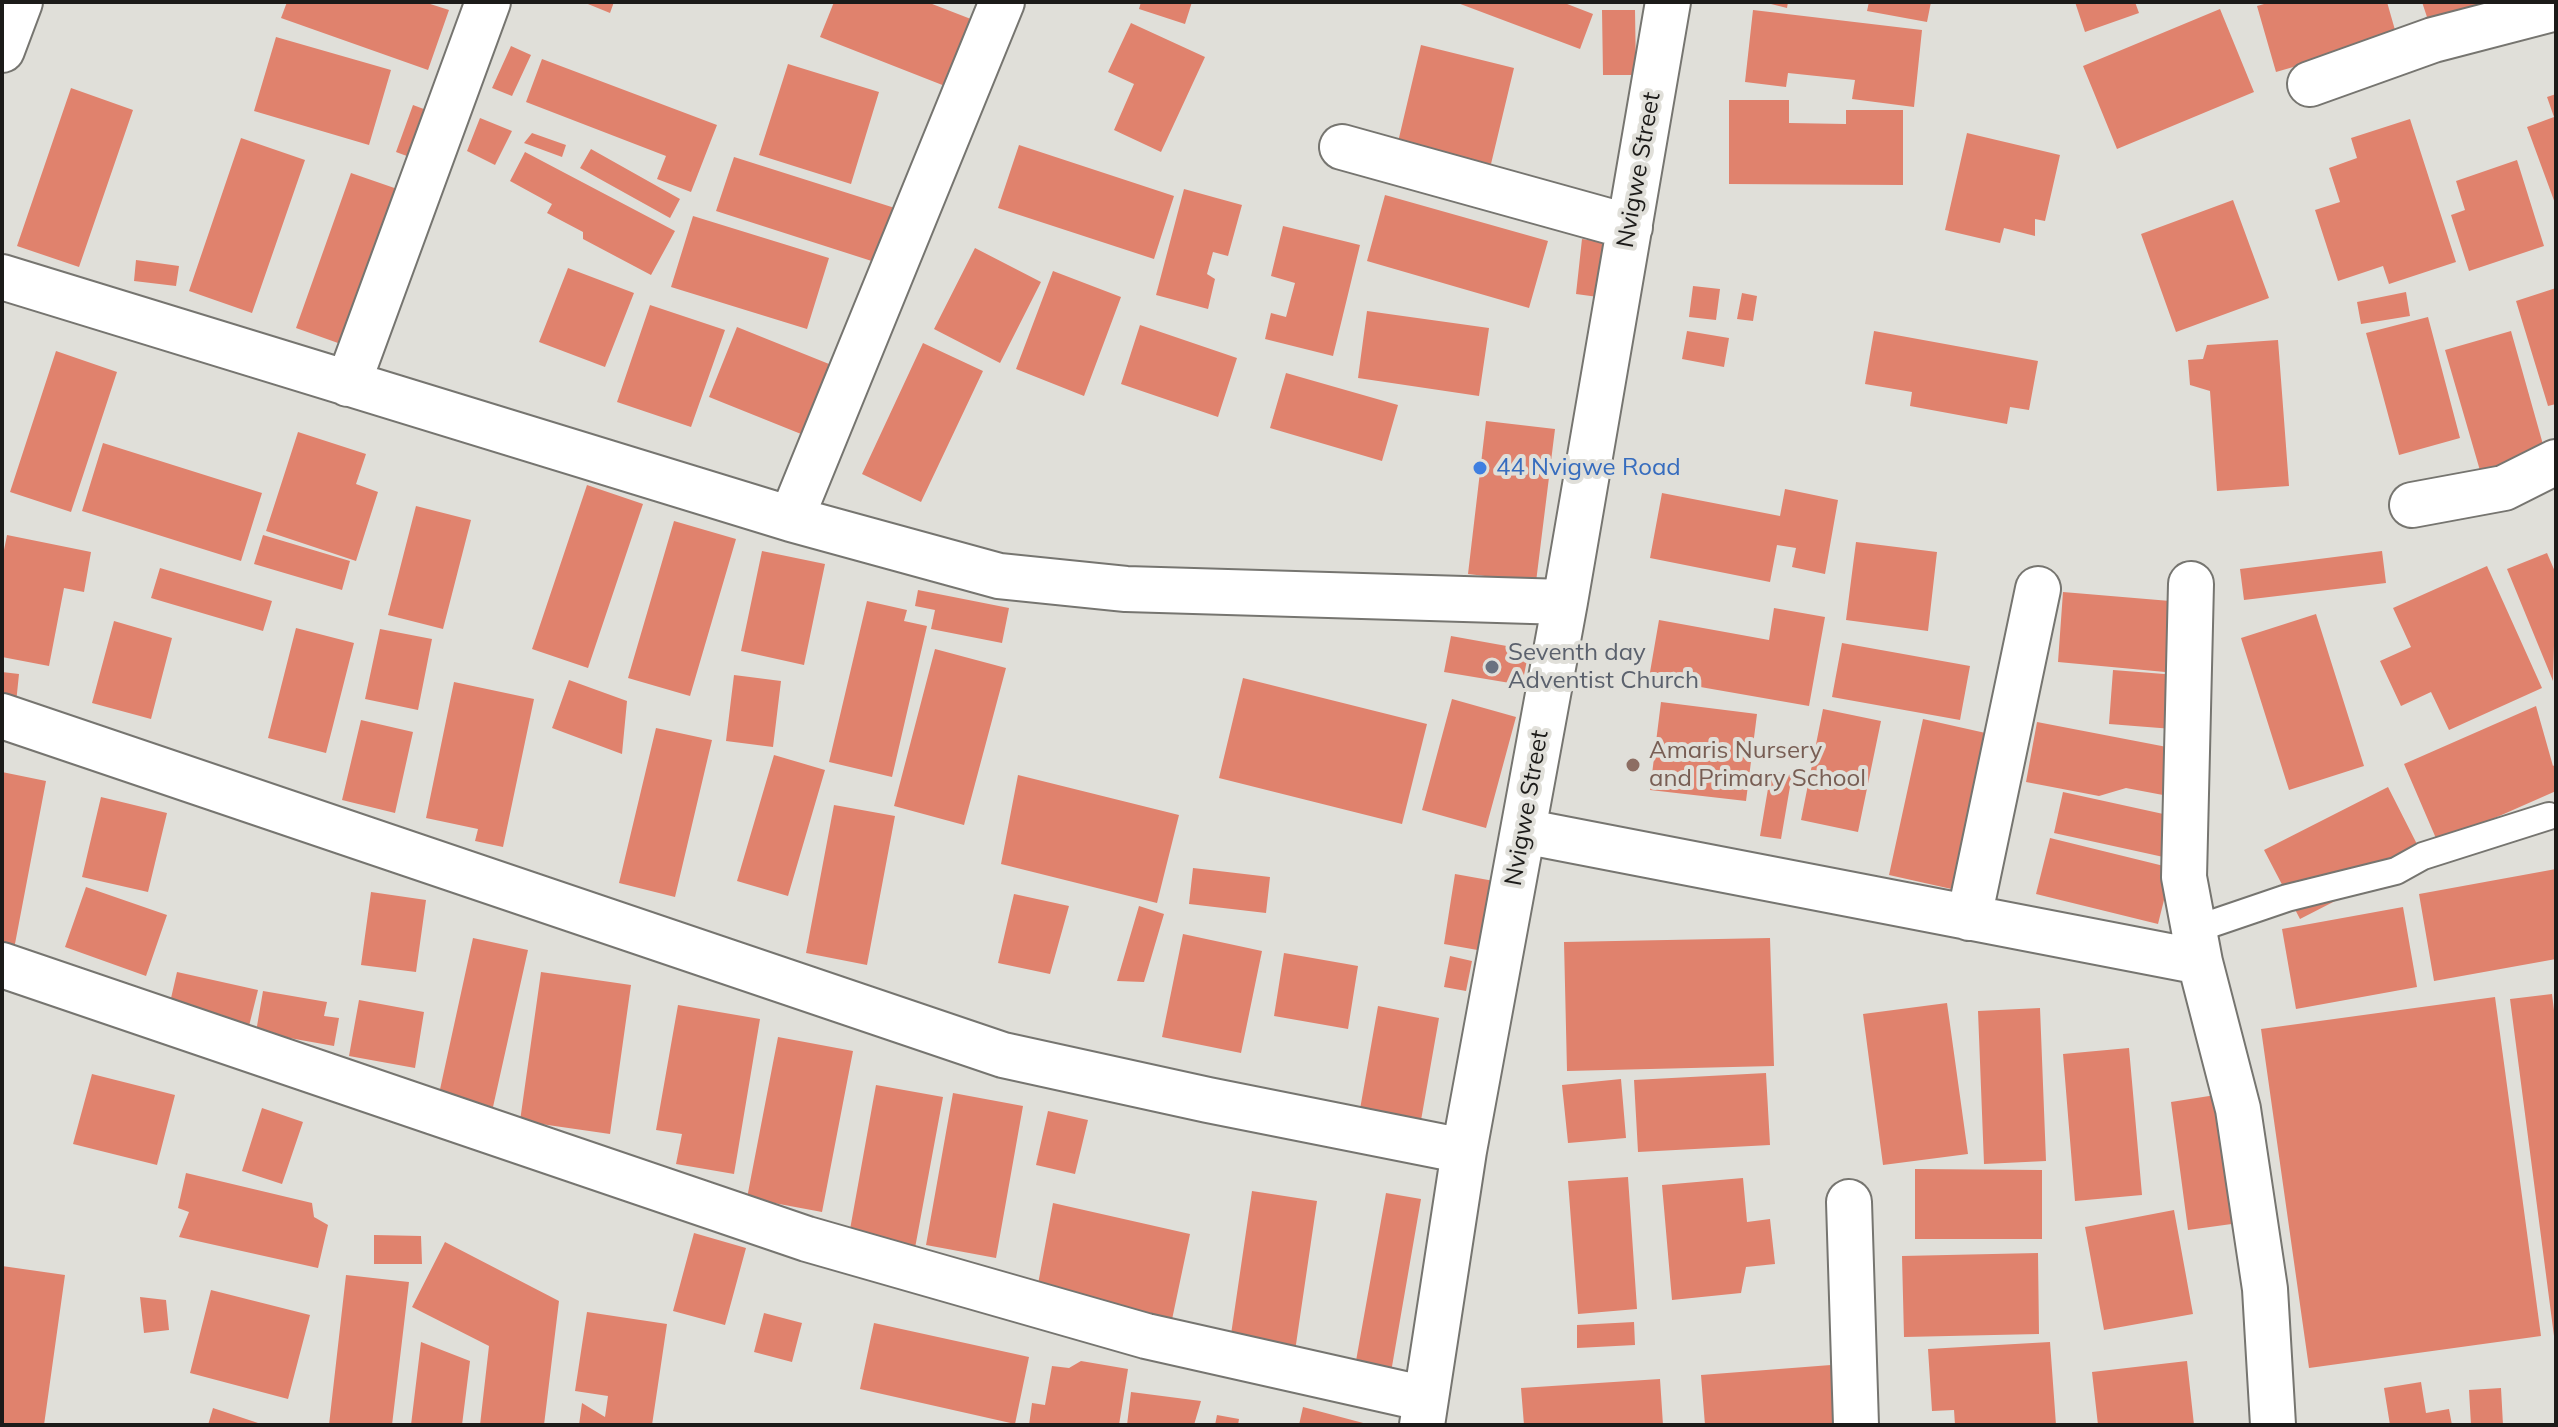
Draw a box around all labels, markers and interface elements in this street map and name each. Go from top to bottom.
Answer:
street label: Nvigwe Street [1611,90,1667,250]
place label: 44 Nvigwe Road [1496,454,1681,482]
marker: 44 Nvigwe Road [1471,459,1489,477]
place label: Seventh day Adventist Church [1508,639,1699,695]
marker: Seventh day Adventist Church [1483,658,1501,676]
street label: Nvigwe Street [1499,728,1555,888]
place label: Amaris Nursery and Primary School [1649,737,1866,793]
marker: Amaris Nursery and Primary School [1624,756,1642,774]

